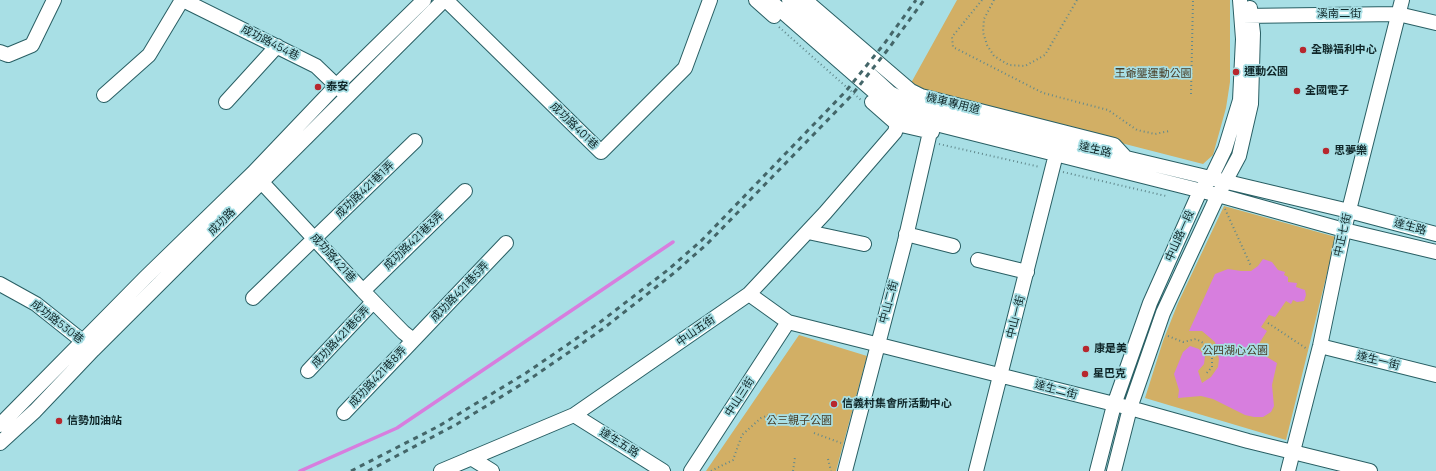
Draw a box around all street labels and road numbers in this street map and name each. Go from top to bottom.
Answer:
street label: 溪南二街 [1317,7,1361,21]
street label: 成功路454巷 [239,23,301,63]
street label: 機車專用道 [925,91,981,117]
street label: 成功路401巷 [547,100,601,152]
street label: 達生路 [1077,140,1113,160]
street label: 成功路421巷1弄 [333,159,397,221]
street label: 成功路 [206,206,238,238]
street label: 中山路一段 [1163,208,1197,264]
street label: 成功路421巷3弄 [381,209,447,273]
street label: 中正七街 [1332,212,1354,258]
street label: 達生路 [1392,216,1428,238]
street label: 成功路421巷 [308,231,358,285]
street label: 成功路421巷5弄 [428,259,492,325]
street label: 中山二街 [877,279,901,325]
street label: 中山一街 [1004,294,1028,340]
street label: 成功路530巷 [28,297,86,347]
street label: 成功路421巷6弄 [309,304,373,370]
street label: 中山五街 [674,313,718,349]
street label: 成功路421巷8弄 [346,344,410,410]
street label: 達生一街 [1355,349,1401,373]
street label: 中山三街 [722,375,758,419]
street label: 達生二街 [1033,378,1079,402]
street label: 達生五路 [597,426,641,460]

